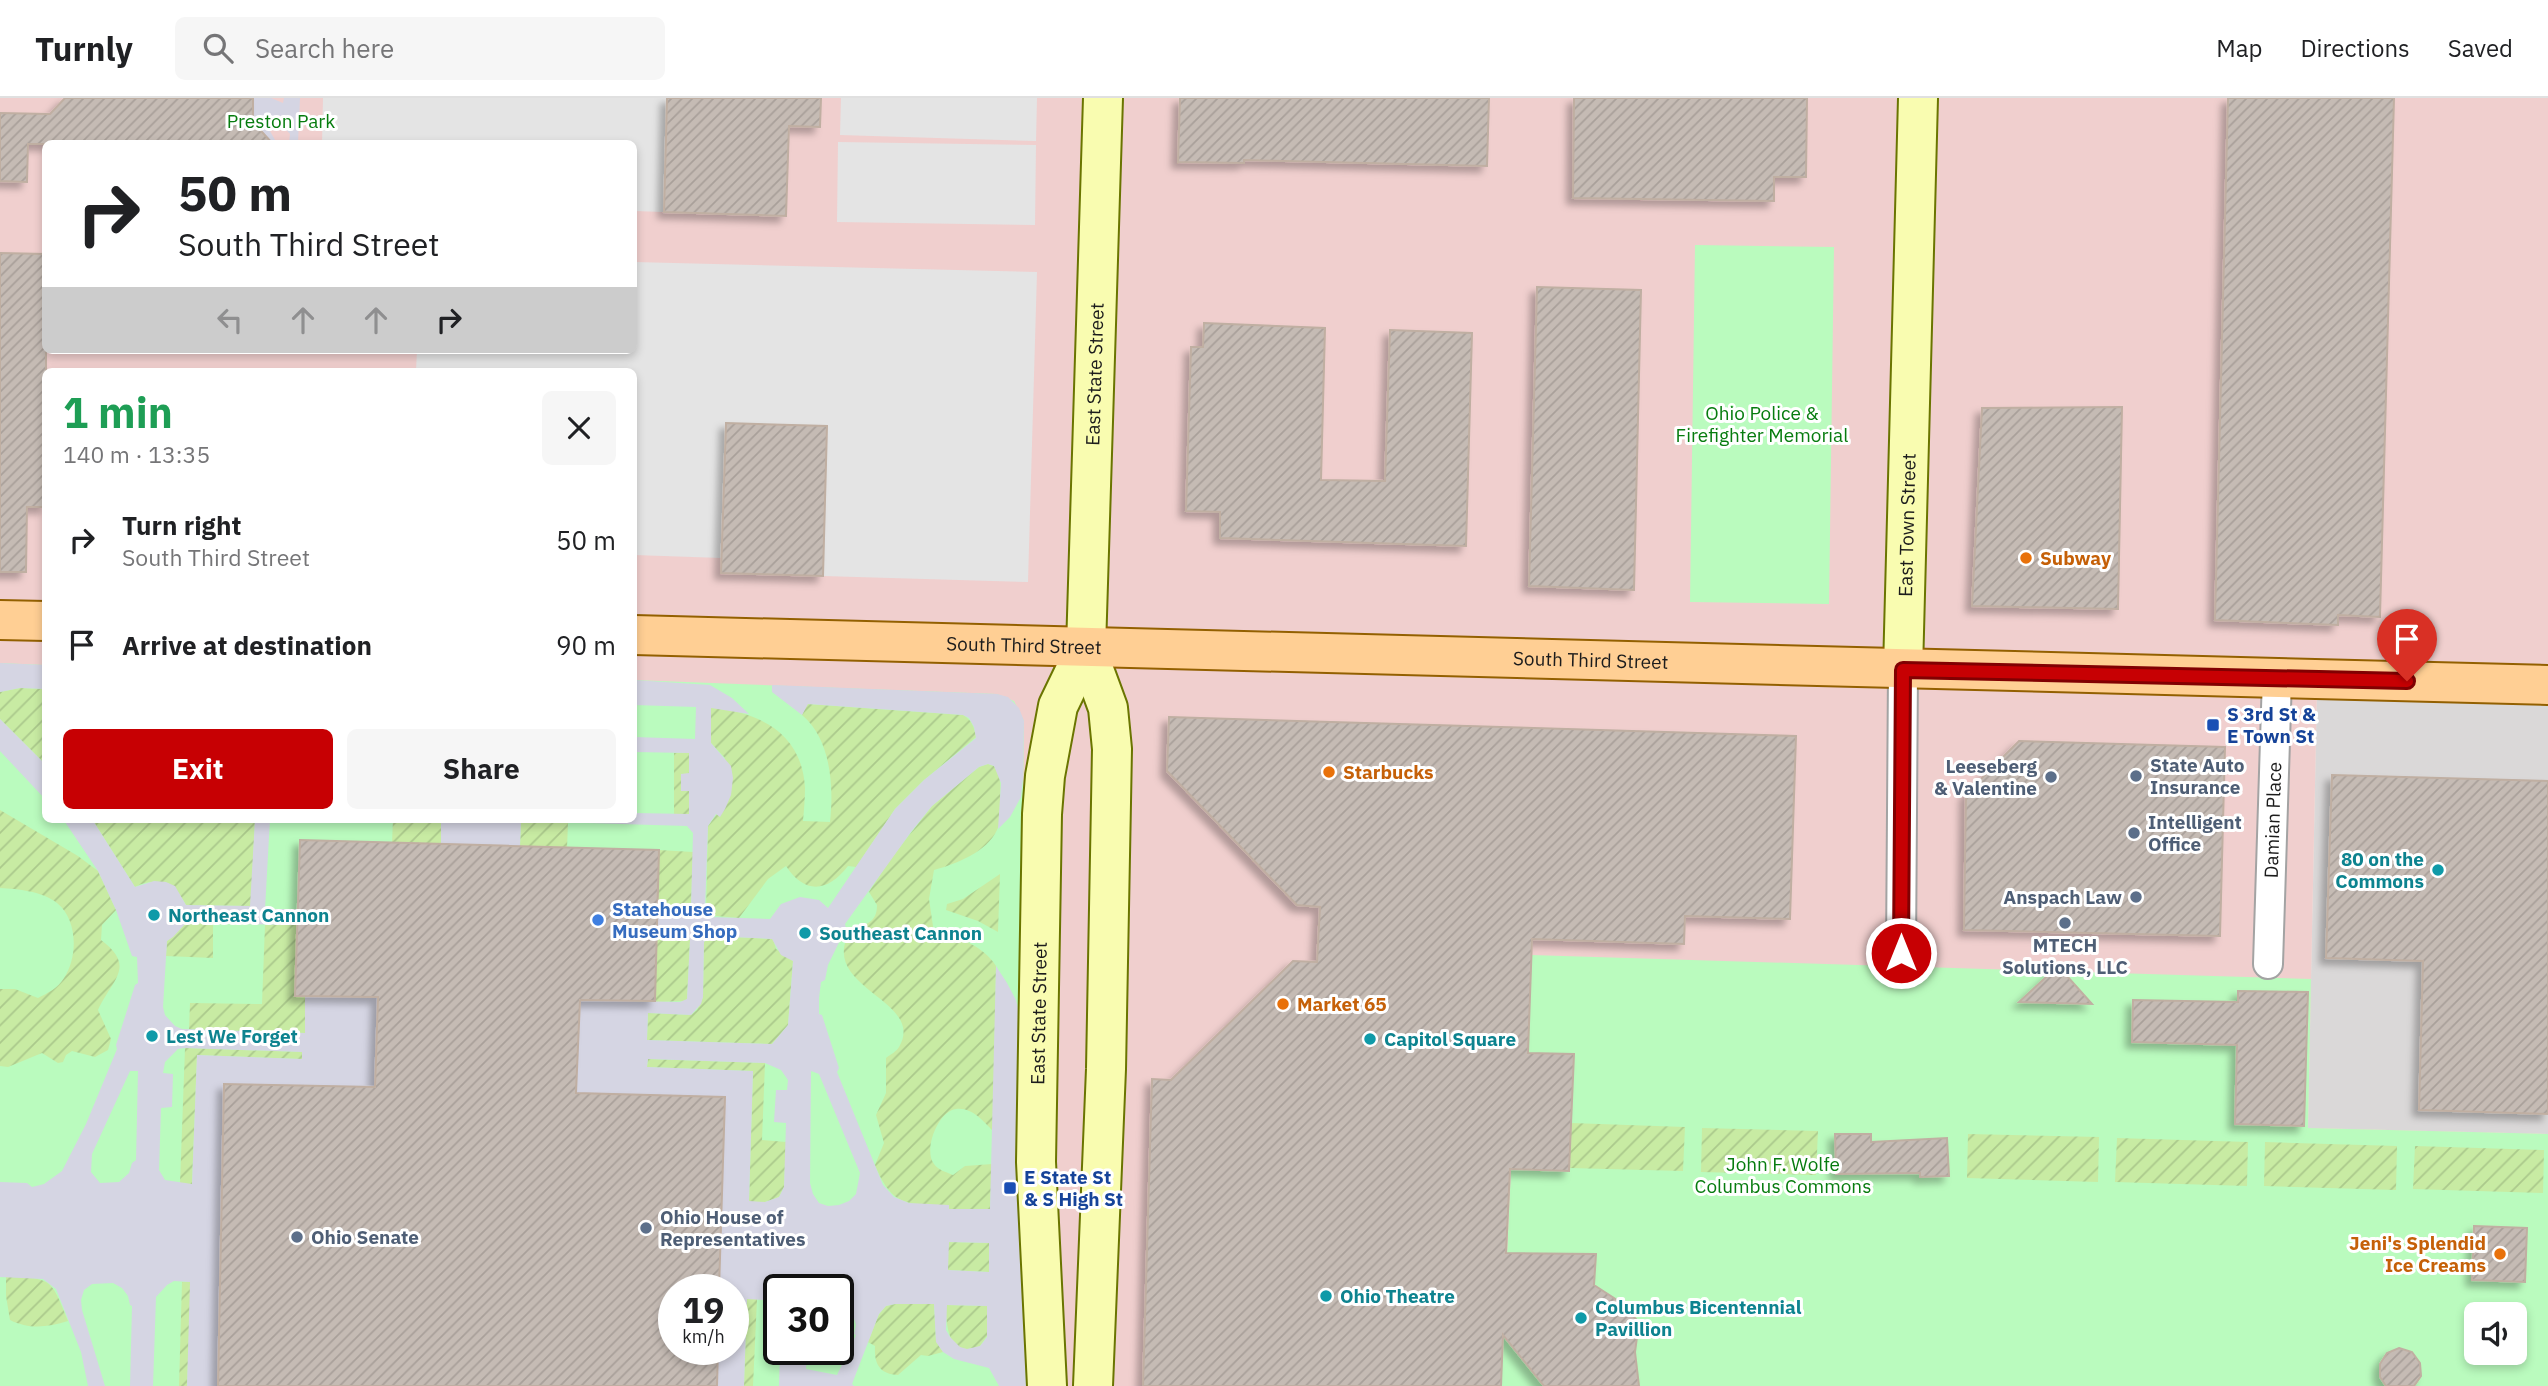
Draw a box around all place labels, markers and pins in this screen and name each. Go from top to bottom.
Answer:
place label: Subway [2040,546,2112,570]
marker: Subway [2018,550,2034,566]
pin [2377,609,2437,681]
place label: S 3rd St & E Town St [2227,702,2316,748]
marker: S 3rd St & E Town St [2205,717,2221,733]
place label: State Auto Insurance [2150,753,2245,799]
place label: Leeseberg & Valentine [1934,754,2038,800]
place label: Starbucks [1343,760,1434,784]
marker: Starbucks [1321,764,1337,780]
marker: State Auto Insurance [2128,768,2144,784]
marker: Leeseberg & Valentine [2043,769,2059,785]
place label: Intelligent Office [2148,810,2242,856]
marker: Intelligent Office [2126,825,2142,841]
place label: 80 on the Commons [2335,847,2424,893]
marker: 80 on the Commons [2430,862,2446,878]
place label: Anspach Law [2003,885,2122,909]
marker: Anspach Law [2128,889,2144,905]
place label: Statehouse Museum Shop [612,897,737,943]
place label: Northeast Cannon [168,903,329,927]
marker: Northeast Cannon [146,907,162,923]
marker: Statehouse Museum Shop [590,912,606,928]
marker: MTECH Solutions, LLC [2057,915,2073,931]
place label: Southeast Cannon [819,921,982,945]
marker: Southeast Cannon [797,925,813,941]
place label: MTECH Solutions, LLC [2002,933,2128,979]
place label: Market 65 [1297,992,1387,1016]
marker: Market 65 [1275,996,1291,1012]
place label: Lest We Forget [166,1024,298,1048]
place label: Capitol Square [1384,1027,1516,1051]
marker: Lest We Forget [144,1028,160,1044]
marker: Capitol Square [1362,1031,1378,1047]
place label: E State St & S High St [1024,1165,1123,1211]
marker: E State St & S High St [1002,1180,1018,1196]
place label: Ohio House of Representatives [660,1205,806,1251]
marker: Ohio House of Representatives [638,1220,654,1236]
place label: Ohio Senate [311,1225,419,1249]
marker: Ohio Senate [289,1229,305,1245]
place label: Jeni's Splendid Ice Creams [2349,1231,2486,1277]
marker: Jeni's Splendid Ice Creams [2492,1246,2508,1262]
place label: Ohio Theatre [1340,1284,1455,1308]
marker: Ohio Theatre [1318,1288,1334,1304]
place label: Columbus Bicentennial Pavillion [1595,1295,1802,1341]
marker: Columbus Bicentennial Pavillion [1573,1310,1589,1326]

